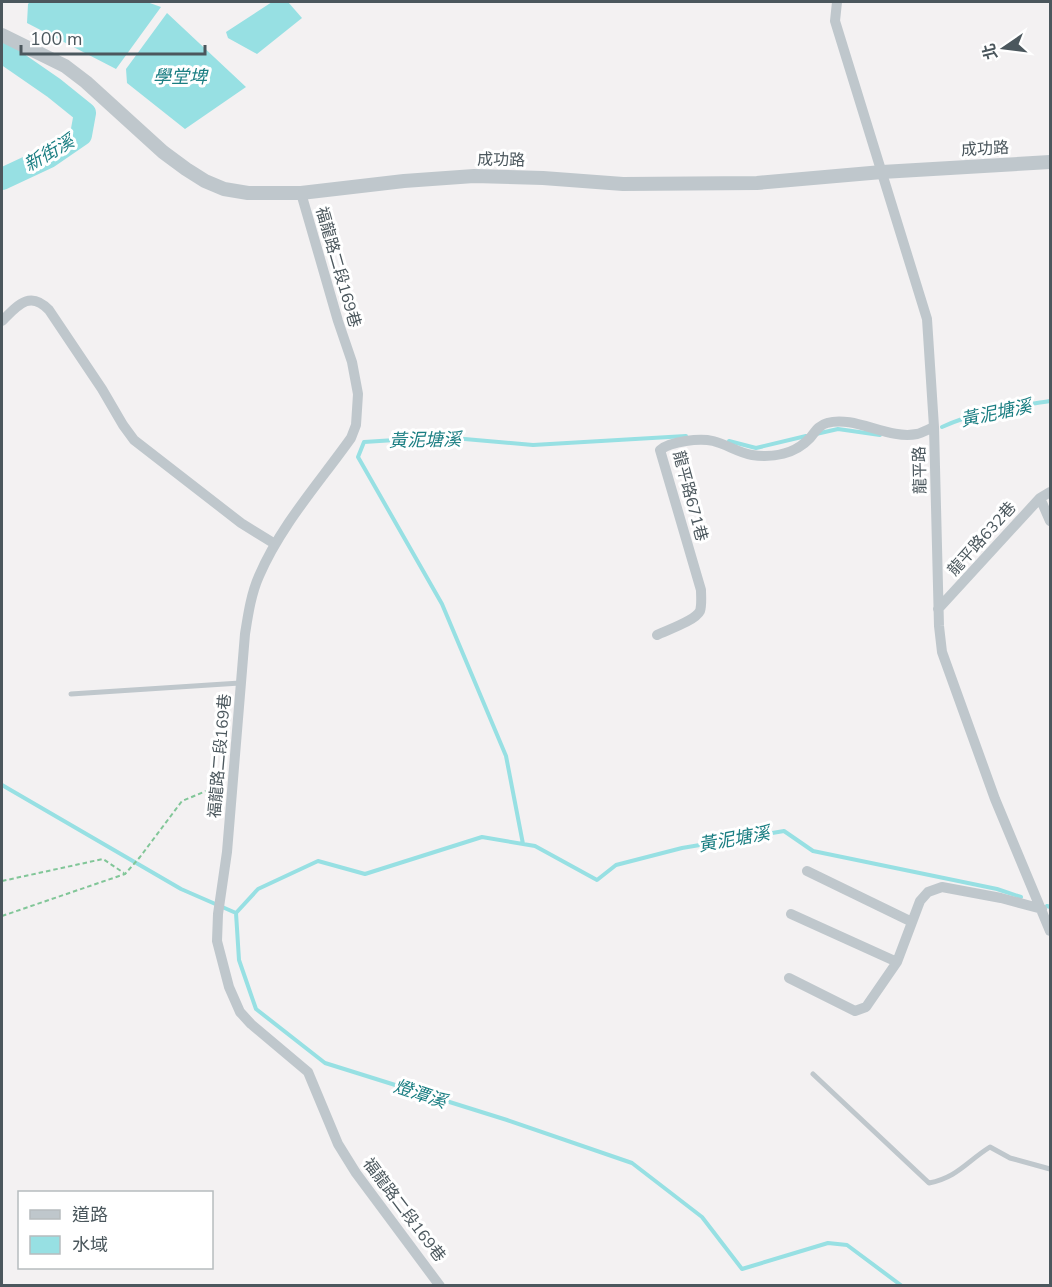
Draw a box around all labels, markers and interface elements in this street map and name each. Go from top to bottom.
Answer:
scale bar [21,18,206,56]
north arrow [974,18,1034,78]
text: 100 m [30,27,82,51]
text: 北 [978,41,1003,62]
water label: 學堂埤 [153,65,209,89]
water label: 新街溪 [20,128,81,177]
street label: 成功路 [960,137,1010,161]
street label: 成功路 [477,149,525,171]
street label: 福龍路二段169巷 [310,204,366,330]
water label: 黃泥塘溪 [958,393,1037,432]
water label: 黃泥塘溪 [389,427,464,453]
street label: 龍平路 [909,446,931,494]
street label: 龍平路671巷 [667,448,713,544]
street label: 龍平路632巷 [943,497,1021,581]
street label: 福龍路二段169巷 [204,693,236,819]
water label: 黃泥塘溪 [696,820,774,857]
water label: 燈潭溪 [391,1074,452,1115]
street label: 福龍路二段169巷 [358,1154,450,1266]
legend [18,1191,213,1269]
text: 道路 [72,1203,108,1227]
text: 水域 [72,1233,108,1257]

